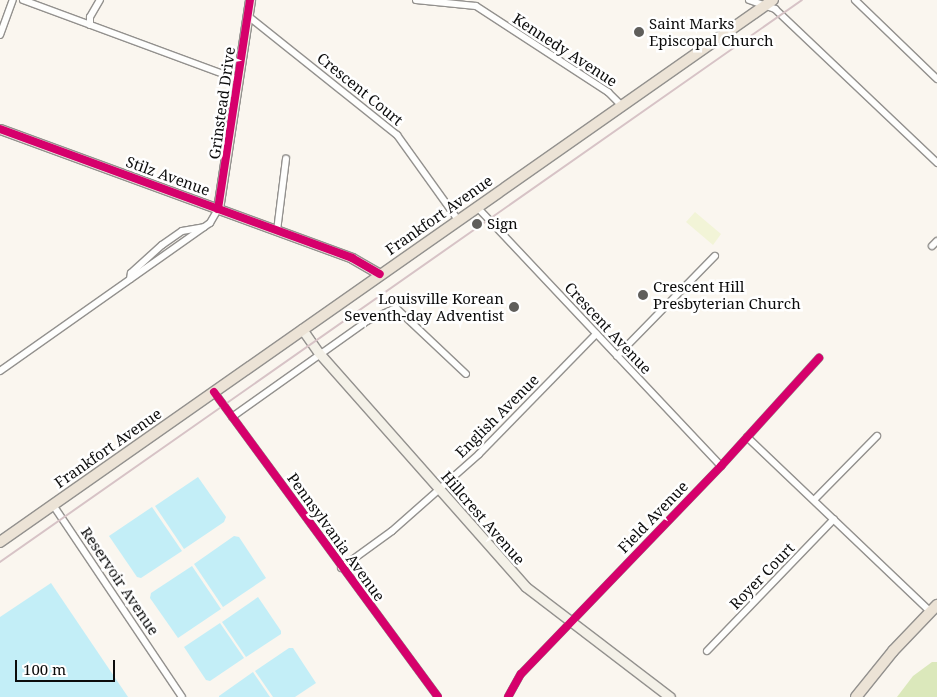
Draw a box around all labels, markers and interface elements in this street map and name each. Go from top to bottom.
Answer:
street label: Kennedy Avenue [509,10,621,90]
place label: Saint Marks Episcopal Church [649,14,774,49]
marker: Saint Marks Episcopal Church [633,26,645,38]
street label: Grinstead Drive [205,46,239,160]
street label: Crescent Court [314,49,406,129]
street label: Stilz Avenue [124,152,212,200]
street label: Frankfort Avenue [382,171,496,259]
place label: Sign [487,215,518,233]
marker: Sign [471,218,483,230]
place label: Crescent Hill Presbyterian Church [653,277,801,312]
street label: Crescent Avenue [561,278,655,378]
place label: Louisville Korean Seventh-day Adventist [344,289,504,324]
marker: Crescent Hill Presbyterian Church [637,289,649,301]
marker: Louisville Korean Seventh-day Adventist [508,301,520,313]
street label: English Avenue [452,371,542,461]
street label: Frankfort Avenue [51,404,165,492]
street label: Hillcrest Avenue [437,468,529,568]
street label: Pennsylvania Avenue [283,469,389,605]
street label: Field Avenue [614,477,692,557]
street label: Reservoir Avenue [77,524,163,638]
street label: Royer Court [726,539,798,613]
scale bar [18,650,118,682]
text: 100 m [23,659,66,679]

